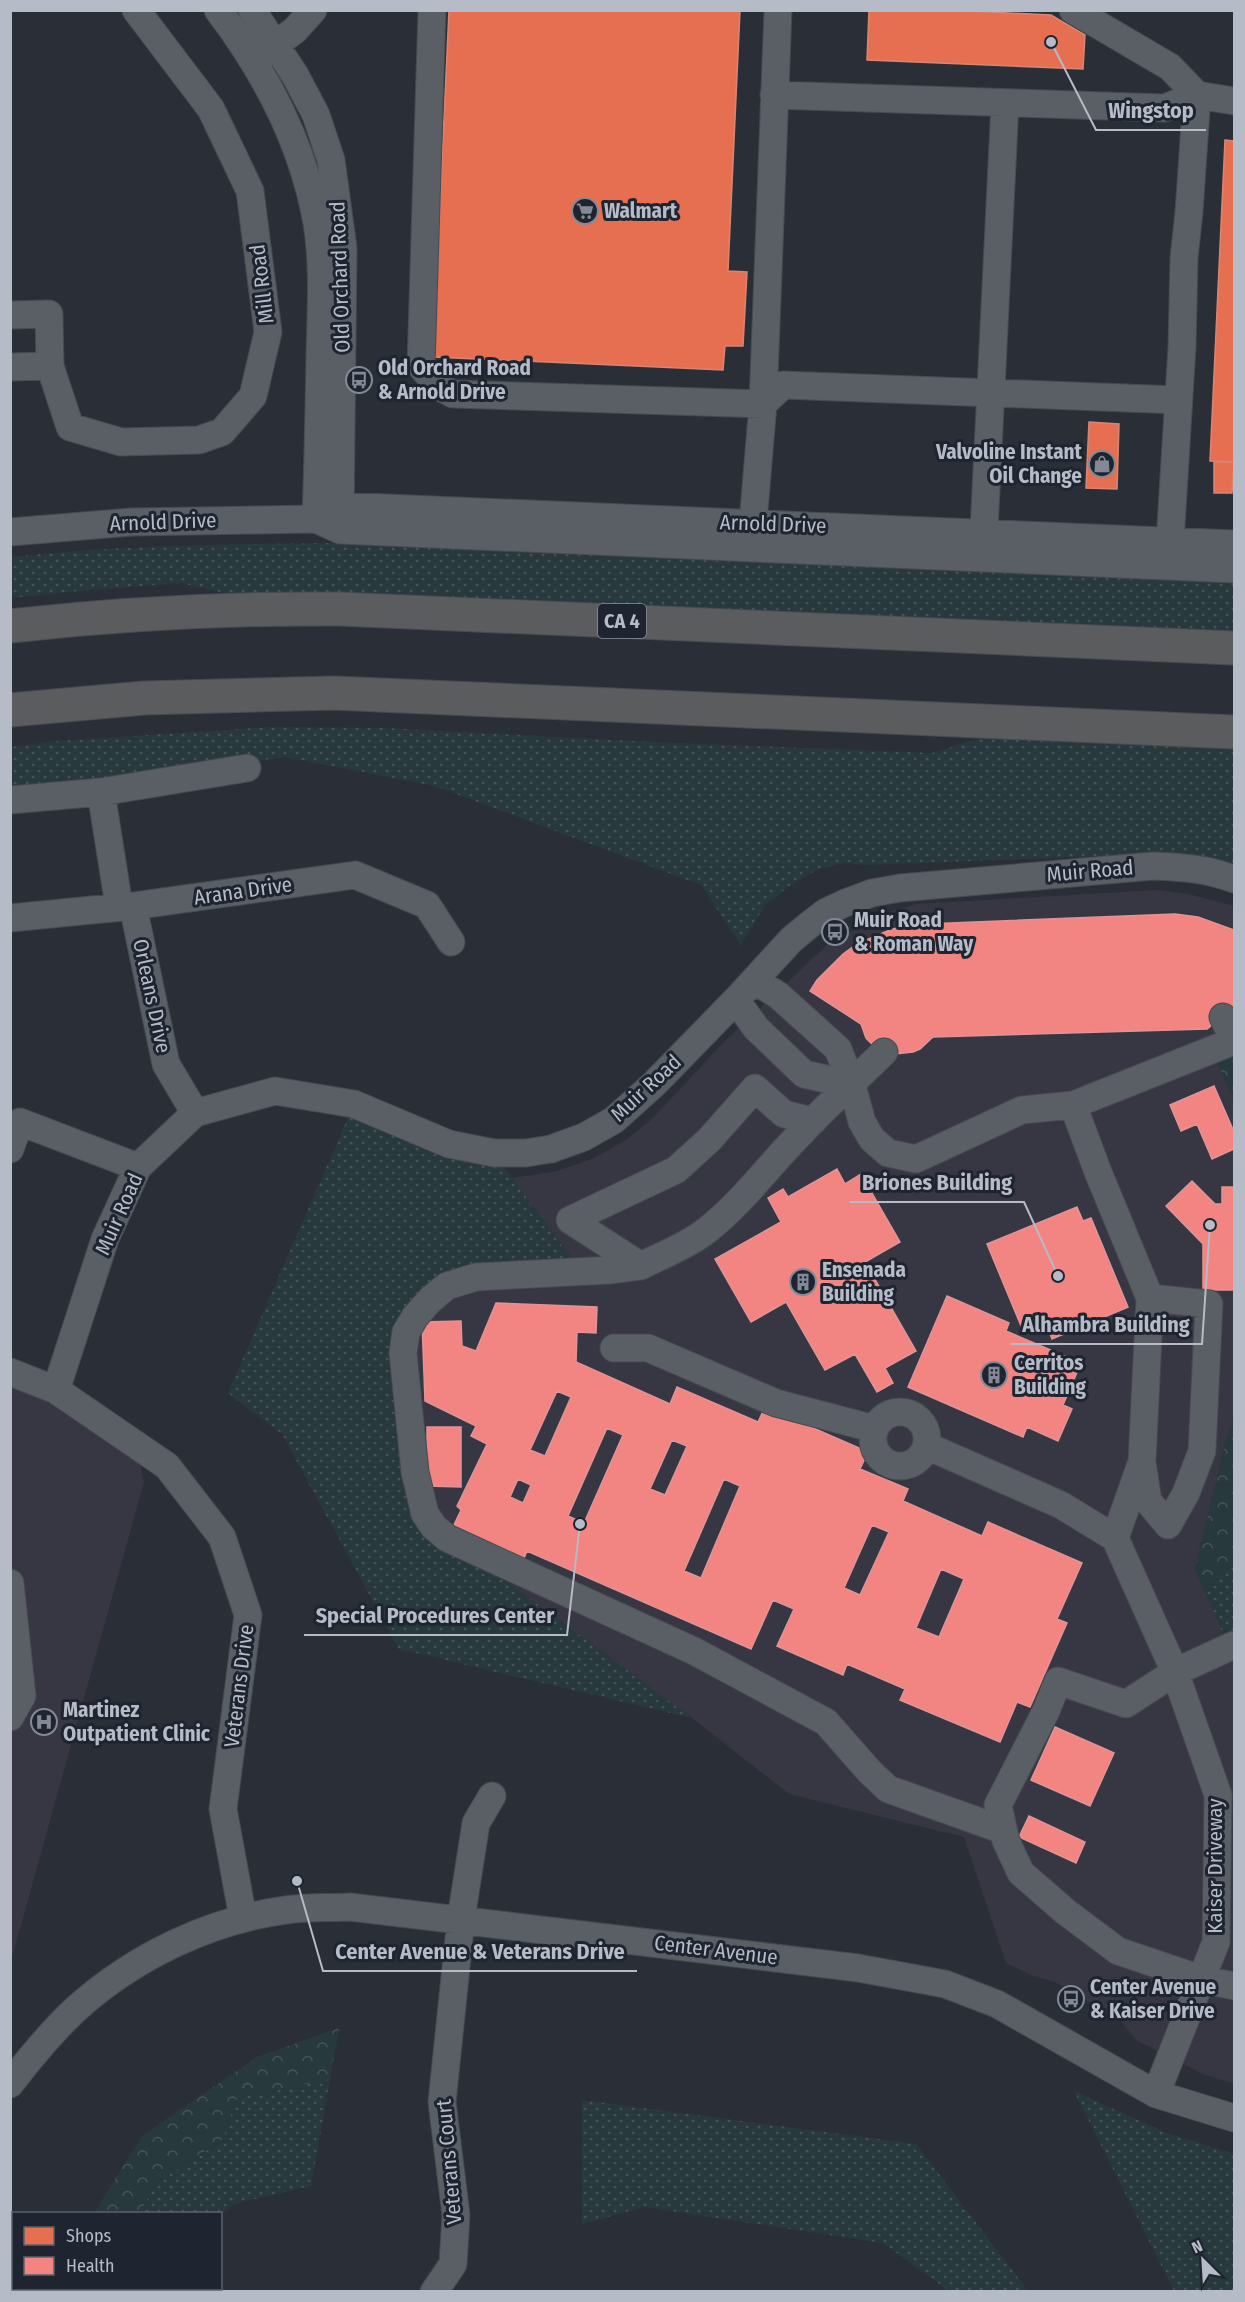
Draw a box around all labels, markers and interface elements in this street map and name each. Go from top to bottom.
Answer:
callout: Wingstop [1096,90,1206,130]
text: Wingstop [1108,97,1194,124]
supermarket icon: Walmart [570,196,600,226]
place label: Walmart [604,198,678,224]
street label: Old Orchard Road [324,201,356,353]
street label: Mill Road [244,243,280,325]
place label: Old Orchard Road & Arnold Drive [378,355,531,405]
bus stop icon: Old Orchard Road & Arnold Drive [344,365,374,395]
place label: Valvoline Instant Oil Change [935,439,1083,489]
shop icon: Valvoline Instant Oil Change [1087,449,1117,479]
street label: Arnold Drive [109,507,217,537]
street label: Arnold Drive [719,509,827,539]
road number: CA 4 [598,604,646,638]
street label: Muir Road [1046,854,1134,888]
street label: Arana Drive [192,871,294,911]
place label: Muir Road & Roman Way [854,907,974,957]
bus stop icon: Muir Road & Roman Way [820,917,850,947]
street label: Orleans Drive [127,937,177,1055]
street label: Muir Road [605,1049,687,1127]
callout: Briones Building [850,1162,1024,1202]
street label: Muir Road [89,1169,149,1259]
text: Briones Building [862,1169,1012,1196]
place label: Ensenada Building [822,1257,906,1307]
building icon: Ensenada Building [788,1267,818,1297]
callout: Alhambra Building [1011,1304,1202,1344]
text: Alhambra Building [1021,1311,1190,1338]
place label: Cerritos Building [1014,1350,1087,1400]
building icon: Cerritos Building [979,1360,1009,1390]
callout: Special Procedures Center [304,1595,567,1635]
text: Special Procedures Center [316,1602,555,1629]
street label: Veterans Drive [219,1623,259,1749]
place label: Martinez Outpatient Clinic [63,1697,211,1747]
hospital icon: Martinez Outpatient Clinic [29,1707,59,1737]
street label: Kaiser Driveway [1202,1798,1228,1934]
street label: Center Avenue [653,1930,779,1970]
callout: Center Avenue & Veterans Drive [323,1931,637,1971]
text: Center Avenue & Veterans Drive [335,1938,625,1965]
place label: Center Avenue & Kaiser Drive [1090,1974,1217,2024]
bus stop icon: Center Avenue & Kaiser Drive [1056,1984,1086,2014]
street label: Veterans Court [431,2098,467,2226]
legend [12,2212,222,2290]
text: Shops [66,2225,111,2247]
north arrow [1173,2230,1233,2290]
text: N [1189,2236,1205,2257]
text: Health [66,2255,114,2277]

